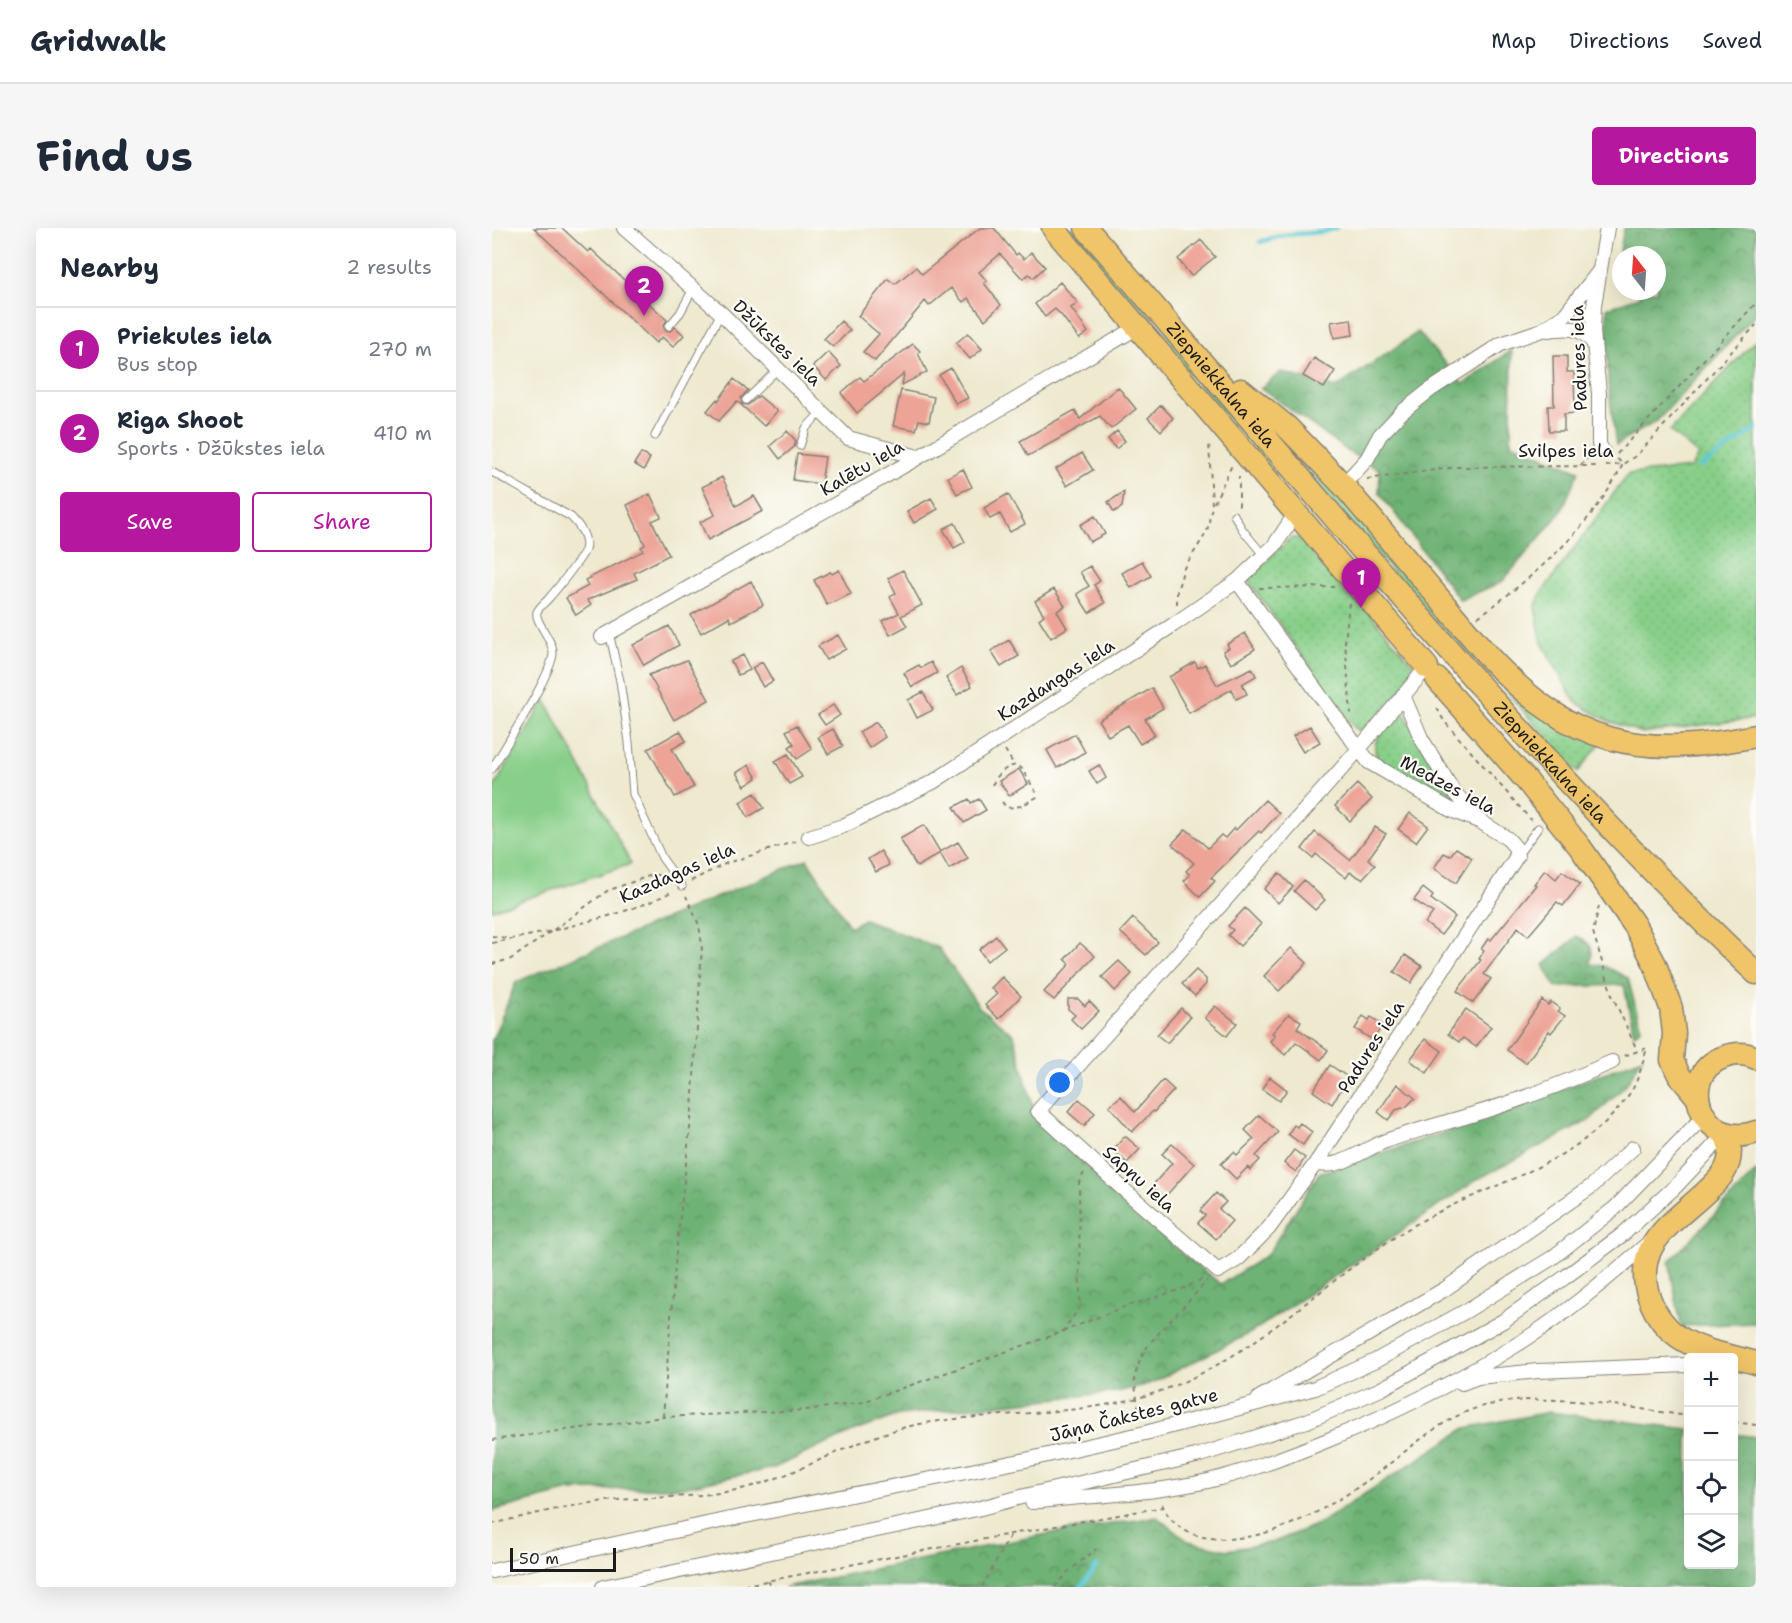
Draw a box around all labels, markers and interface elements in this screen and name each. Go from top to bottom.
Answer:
text: Gridwalk [30,22,167,60]
text: Map [1491,27,1536,55]
text: Directions [1569,27,1669,55]
text: Saved [1702,27,1762,55]
button: Directions [1592,127,1756,185]
text: Find us [36,128,193,184]
north arrow [1612,246,1666,300]
text: Nearby [60,250,159,285]
text: 2 results [346,254,432,280]
pin: 2 [624,266,664,316]
street label: Džūkstes iela [727,295,827,391]
street label: Padures iela [1565,305,1593,411]
street label: Ziepniekkalna iela [1161,317,1281,453]
text: Priekules iela [117,322,272,351]
text: 1 [75,336,84,362]
text: 270 m [368,336,432,362]
text: Bus stop [117,351,198,377]
text: Riga Shoot [117,406,243,435]
text: 2 [73,420,87,446]
text: 410 m [373,420,432,446]
street label: Kalētu iela [816,434,908,502]
text: Sports · Džūkstes iela [117,435,325,461]
street label: Svilpes iela [1518,439,1614,463]
button: Save [60,492,240,552]
button: Share [252,492,432,552]
pin: 1 [1342,558,1380,608]
street label: Kazdangas iela [993,633,1119,727]
street label: Ziepniekkalna iela [1488,696,1612,829]
street label: Medzes iela [1396,750,1500,820]
street label: Kazdagas iela [616,837,738,909]
street label: Padures iela [1332,996,1410,1098]
your location [1045,1068,1074,1097]
street label: Sapņu iela [1098,1140,1180,1218]
map controls [1684,1353,1738,1569]
button: + [1684,1353,1738,1407]
street label: Jāņa Čakstes gatve [1047,1382,1221,1448]
button: − [1684,1407,1738,1461]
button: locate [1684,1461,1738,1515]
button: layers [1684,1515,1738,1569]
scale bar [510,1545,616,1572]
text: 50 m [519,1548,559,1569]

